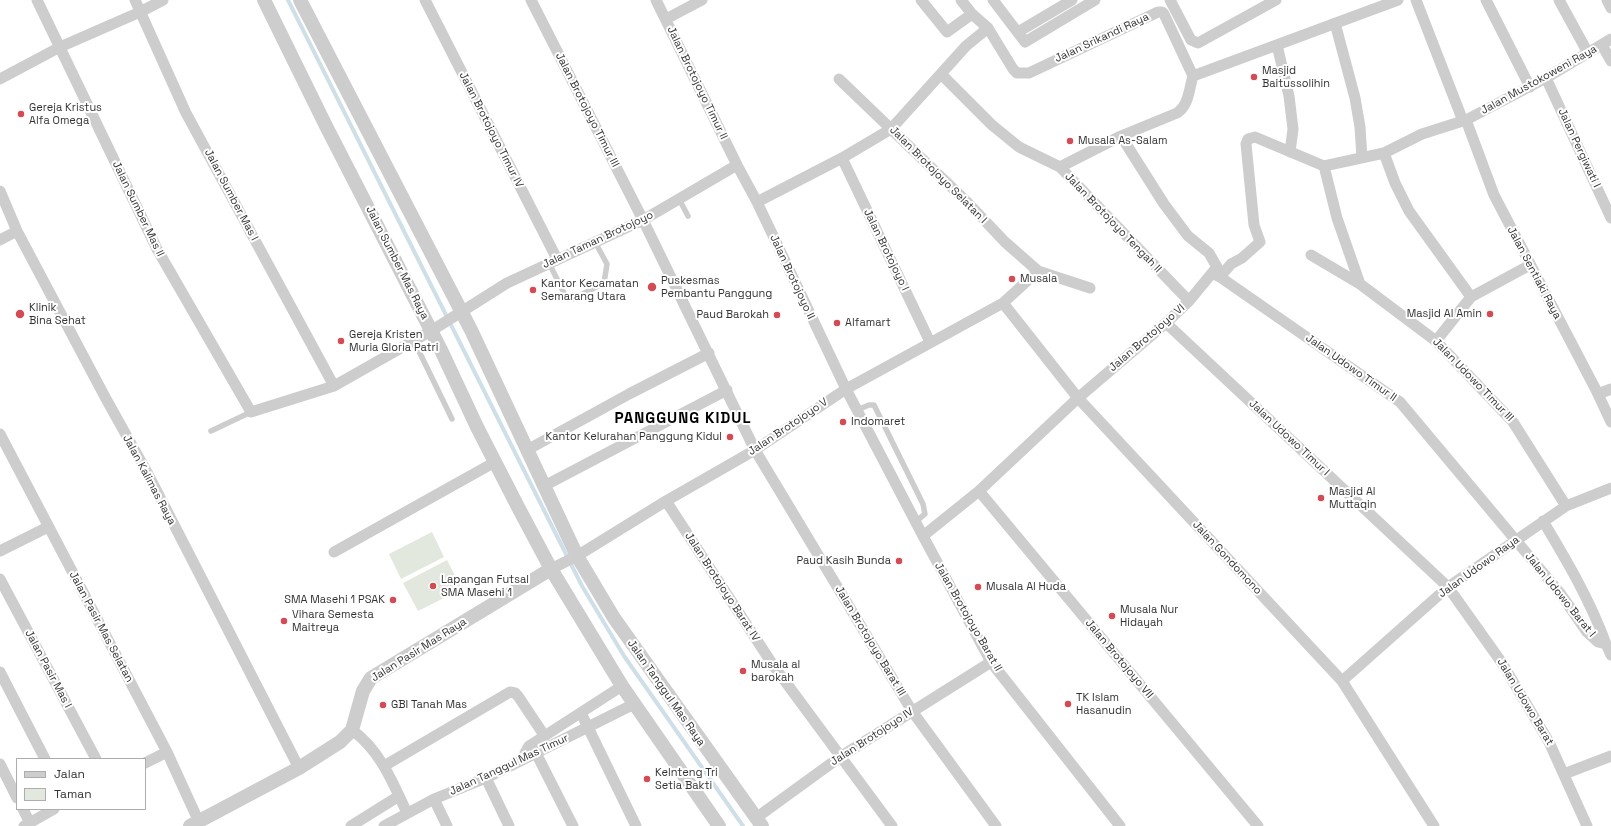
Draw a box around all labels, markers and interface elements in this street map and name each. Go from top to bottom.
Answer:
street label: Jalan Srikandi Raya [1053,10,1151,66]
street label: Jalan Brotojoyo Timur II [664,24,730,142]
street label: Jalan Mustokoweni Raya [1479,43,1599,117]
street label: Jalan Brotojoyo Timur III [552,51,622,169]
place label: Masjid Baitussolihin [1262,64,1330,90]
street label: Jalan Brotojoyo Timur IV [456,70,526,190]
marker: Masjid Baitussolihin [1249,72,1259,82]
place label: Gereja Kristus Alfa Omega [29,101,102,127]
street label: Jalan Pergiwati I [1555,106,1603,190]
marker: Gereja Kristus Alfa Omega [16,109,26,119]
street label: Jalan Brotojoyo Selatan I [887,124,989,226]
place label: Musala As-Salam [1078,134,1167,148]
marker: Musala As-Salam [1065,136,1075,146]
street label: Jalan Sumber Mas I [201,147,261,243]
street label: Jalan Sumber Mas II [109,159,167,259]
street label: Jalan Brotojoyo Tengah II [1062,170,1164,276]
street label: Jalan Sumber Mas Raya [363,204,431,322]
street label: Jalan Brotojoyo I [861,207,911,293]
street label: Jalan Taman Brotojoyo [540,208,656,272]
street label: Jalan Sentiaki Raya [1504,225,1564,321]
street label: Jalan Brotojoyo II [767,233,817,321]
place label: Musala [1020,272,1057,286]
place label: Puskesmas Pembantu Panggung [661,274,772,300]
marker: Musala [1007,274,1017,284]
place label: Kantor Kecamatan Semarang Utara [541,277,639,303]
marker: Puskesmas Pembantu Panggung [646,281,658,293]
marker: Kantor Kecamatan Semarang Utara [528,285,538,295]
place label: Klinik Bina Sehat [29,301,86,327]
street label: Jalan Brotojoyo VI [1106,302,1188,374]
place label: Masjid Al Amin [1407,307,1482,321]
marker: Klinik Bina Sehat [14,308,26,320]
place label: Paud Barokah [696,308,769,322]
marker: Masjid Al Amin [1485,309,1495,319]
marker: Paud Barokah [772,310,782,320]
place label: Alfamart [845,316,891,330]
marker: Alfamart [832,318,842,328]
place label: Gereja Kristen Muria Gloria Patri [349,328,438,354]
street label: Jalan Udowo Timur II [1303,332,1399,404]
marker: Gereja Kristen Muria Gloria Patri [336,336,346,346]
street label: Jalan Udowo Timur III [1430,336,1516,424]
street label: Jalan Brotojoyo V [746,395,830,459]
street label: Jalan Udowo Timur I [1246,397,1332,479]
district label: PANGGUNG KIDUL [614,410,752,428]
place label: Indomaret [851,415,905,429]
marker: Indomaret [838,417,848,427]
place label: Kantor Kelurahan Panggung Kidul [545,430,722,444]
marker: Kantor Kelurahan Panggung Kidul [725,432,735,442]
street label: Jalan Kalimas Raya [120,433,178,527]
place label: Masjid Al Muttaqin [1329,485,1377,511]
marker: Masjid Al Muttaqin [1316,493,1326,503]
street label: Jalan Gondomono [1190,519,1264,597]
street label: Jalan Brotojoyo Barat IV [682,530,762,644]
street label: Jalan Udowo Raya [1436,533,1522,601]
street label: Jalan Udowo Barat I [1522,550,1598,640]
place label: Paud Kasih Bunda [796,554,891,568]
marker: Paud Kasih Bunda [894,556,904,566]
street label: Jalan Brotojoyo Barat II [931,560,1005,674]
street label: Jalan Pasir Mas Selatan [66,569,136,685]
place label: Lapangan Futsal SMA Masehi 1 [441,573,529,599]
place label: Musala Al Huda [986,580,1066,594]
marker: Lapangan Futsal SMA Masehi 1 [428,581,438,591]
marker: Musala Al Huda [973,582,983,592]
street label: Jalan Brotojoyo Barat III [832,584,908,698]
place label: SMA Masehi 1 PSAK [284,593,385,607]
marker: SMA Masehi 1 PSAK [388,595,398,605]
place label: Musala Nur Hidayah [1120,603,1178,629]
place label: Vihara Semesta Maitreya [292,608,374,634]
marker: Musala Nur Hidayah [1107,611,1117,621]
street label: Jalan Pasir Mas Raya [369,615,469,685]
marker: Vihara Semesta Maitreya [279,616,289,626]
street label: Jalan Brotojoyo VII [1082,617,1156,701]
street label: Jalan Pasir Mas I [22,628,74,710]
street label: Jalan Tanggul Mas Raya [624,637,708,749]
street label: Jalan Udowo Barat [1494,656,1556,748]
place label: Musala al barokah [751,658,800,684]
marker: Musala al barokah [738,666,748,676]
place label: TK Islam Hasanudin [1076,691,1131,717]
place label: GBI Tanah Mas [391,698,467,712]
marker: TK Islam Hasanudin [1063,699,1073,709]
marker: GBI Tanah Mas [378,700,388,710]
street label: Jalan Brotojoyo IV [828,705,916,769]
street label: Jalan Tanggul Mas Timur [447,732,571,798]
legend [16,758,146,810]
text: Jalan [54,766,85,782]
place label: Kelnteng Tri Setia Bakti [655,766,718,792]
marker: Kelnteng Tri Setia Bakti [642,774,652,784]
text: Taman [54,786,91,802]

